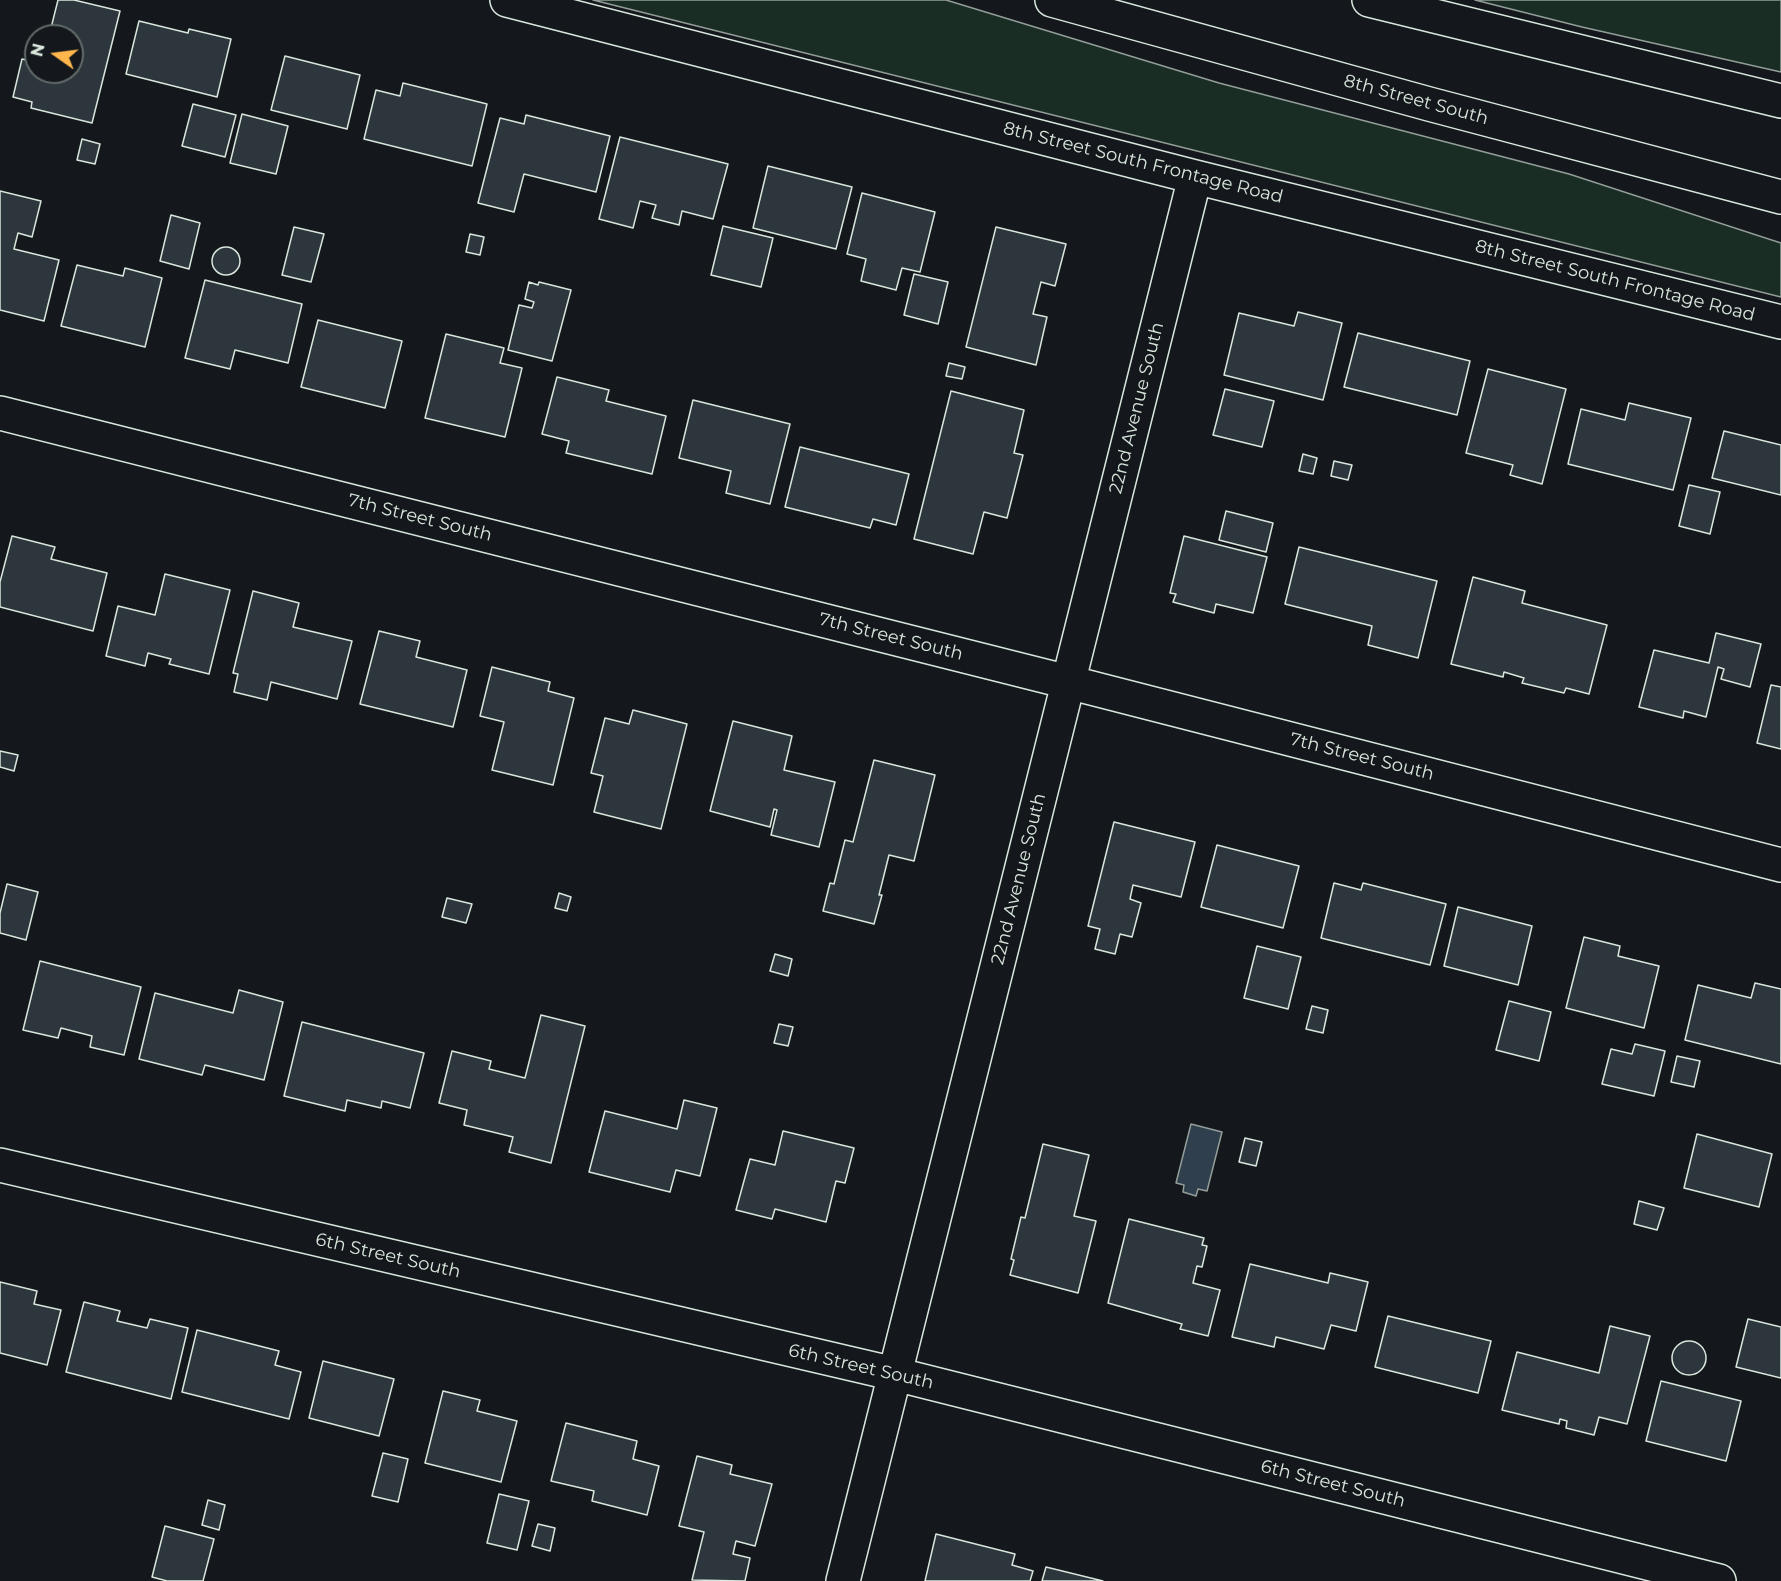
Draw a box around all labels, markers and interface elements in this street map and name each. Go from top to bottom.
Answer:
north arrow [24,24,84,84]
text: N [27,41,49,59]
street label: 8th Street South [1341,70,1491,130]
street label: 8th Street South Frontage Road [1001,118,1285,208]
street label: 8th Street South Frontage Road [1473,236,1757,326]
street label: 22nd Avenue South [1105,320,1169,496]
street label: 7th Street South [346,490,494,546]
street label: 7th Street South [817,609,965,665]
street label: 7th Street South [1288,729,1436,785]
street label: 22nd Avenue South [987,791,1051,967]
street label: 6th Street South [313,1229,463,1283]
street label: 6th Street South [786,1340,936,1394]
street label: 6th Street South [1258,1456,1408,1512]

